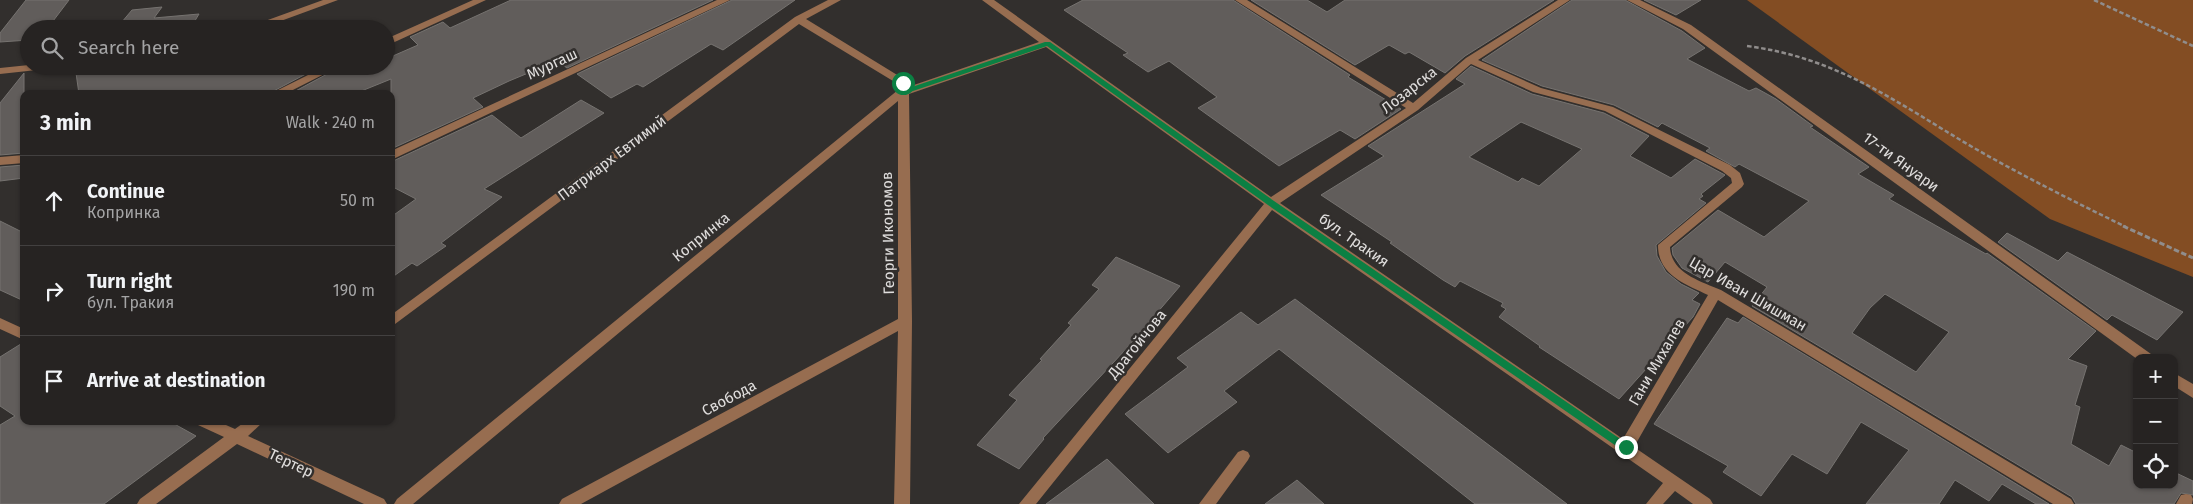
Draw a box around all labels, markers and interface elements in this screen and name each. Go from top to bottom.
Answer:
search box [20,20,395,75]
icon: search [38,34,66,62]
text: Search here [78,36,179,59]
street label: Мургаш [524,44,580,84]
street label: Лозарска [1378,63,1440,117]
route start [892,72,915,95]
text: 3 min [40,110,92,136]
street label: Патриарх Евтимий [554,111,670,205]
text: Walk · 240 m [286,113,375,132]
street label: 17-ти Януари [1859,128,1943,196]
street label: Георги Икономов [878,171,898,295]
text: Continue [87,180,165,203]
icon: ahead [40,187,68,215]
text: 50 m [340,191,375,210]
text: Копринка [87,203,160,222]
street label: Копринка [669,208,733,266]
street label: бул. Тракия [1315,209,1393,271]
street label: Цар Иван Шишман [1686,253,1810,335]
text: Turn right [87,270,172,293]
icon: right [40,277,68,305]
text: 190 m [333,281,375,300]
text: бул. Тракия [87,293,174,312]
street label: Драгойчова [1103,306,1170,383]
street label: Гани Михалев [1625,315,1689,409]
map controls [2133,354,2178,489]
button: + [2133,354,2178,399]
icon: arrive [40,367,68,395]
text: Arrive at destination [87,369,266,392]
street label: Свобода [699,376,759,420]
button: − [2133,399,2178,444]
route end [1615,436,1638,459]
button: locate [2133,444,2178,489]
street label: Тертер [266,445,316,481]

